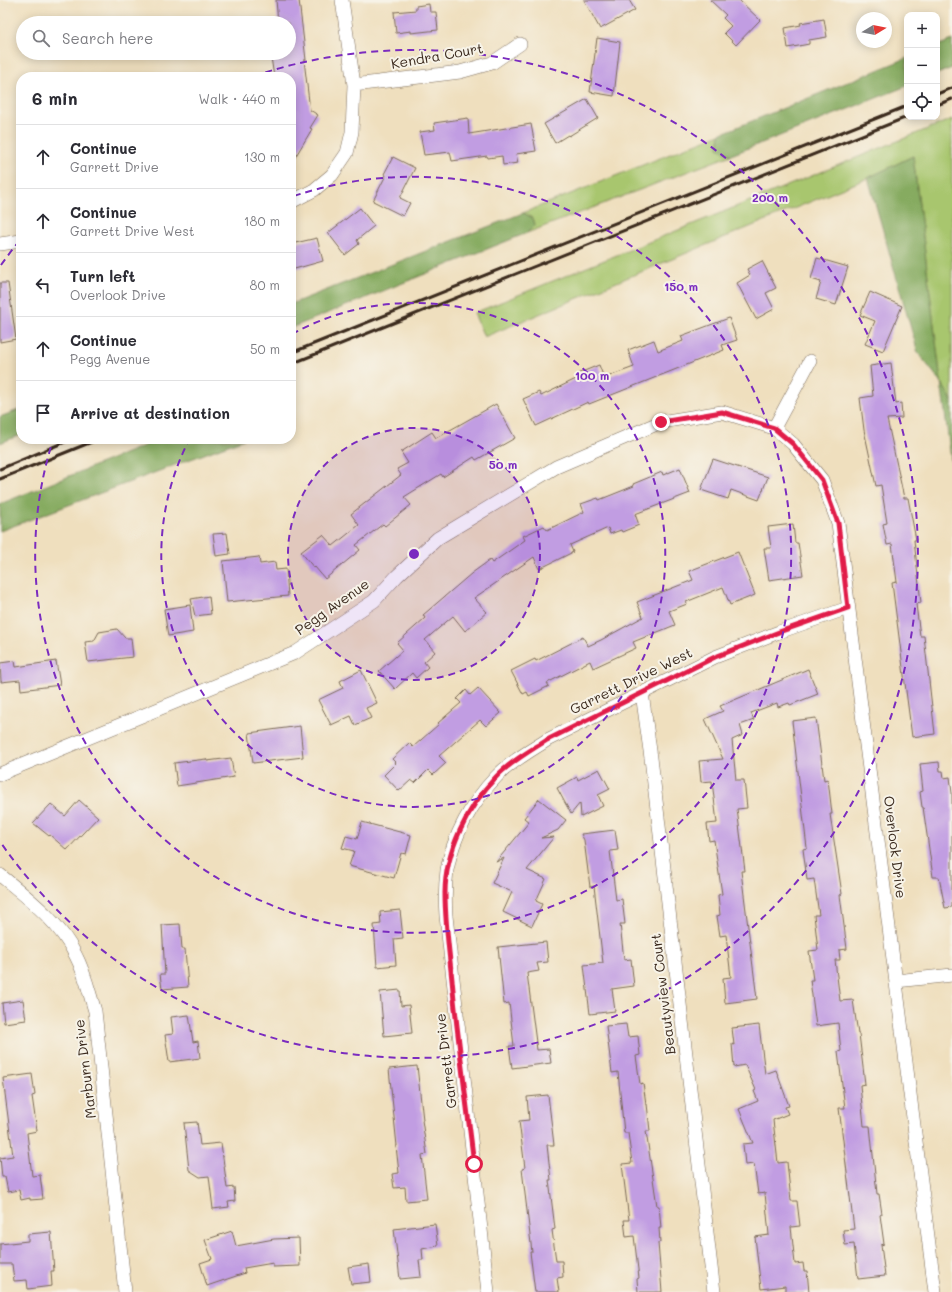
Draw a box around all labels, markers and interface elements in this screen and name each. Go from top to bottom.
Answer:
north arrow [856,12,892,48]
map controls [904,12,940,120]
button: + [904,12,940,48]
search box [16,16,296,60]
icon: search [30,27,52,49]
text: Search here [62,28,153,48]
street label: Kendra Court [389,38,484,73]
button: − [904,48,940,84]
button: locate [904,84,940,120]
text: 6 min [32,87,77,109]
text: Walk · 440 m [199,90,280,107]
text: Continue [70,138,137,158]
icon: ahead [32,146,54,168]
text: 130 m [244,148,280,165]
text: Garrett Drive [70,158,159,175]
text: 200 m [752,189,788,205]
text: Continue [70,202,137,222]
icon: ahead [32,210,54,232]
text: 180 m [244,212,280,229]
text: Garrett Drive West [70,222,194,239]
text: Turn left [70,266,135,286]
icon: left [32,274,54,296]
text: 80 m [250,276,280,293]
text: 150 m [664,278,698,294]
text: Overlook Drive [70,286,166,303]
text: Continue [70,330,137,350]
icon: ahead [32,338,54,360]
text: 50 m [250,340,280,357]
text: Pegg Avenue [70,350,150,367]
text: 100 m [575,367,609,383]
icon: arrive [32,402,54,424]
text: Arrive at destination [70,403,230,423]
route end [652,413,670,431]
text: 50 m [489,456,517,472]
centre of rings [407,547,421,561]
street label: Pegg Avenue [291,574,373,639]
street label: Garrett Drive West [566,643,695,718]
street label: Overlook Drive [880,795,911,899]
street label: Beautyview Court [646,932,679,1056]
street label: Garrett Drive [430,1012,461,1110]
street label: Marburn Drive [69,1018,100,1120]
route start [465,1155,483,1173]

